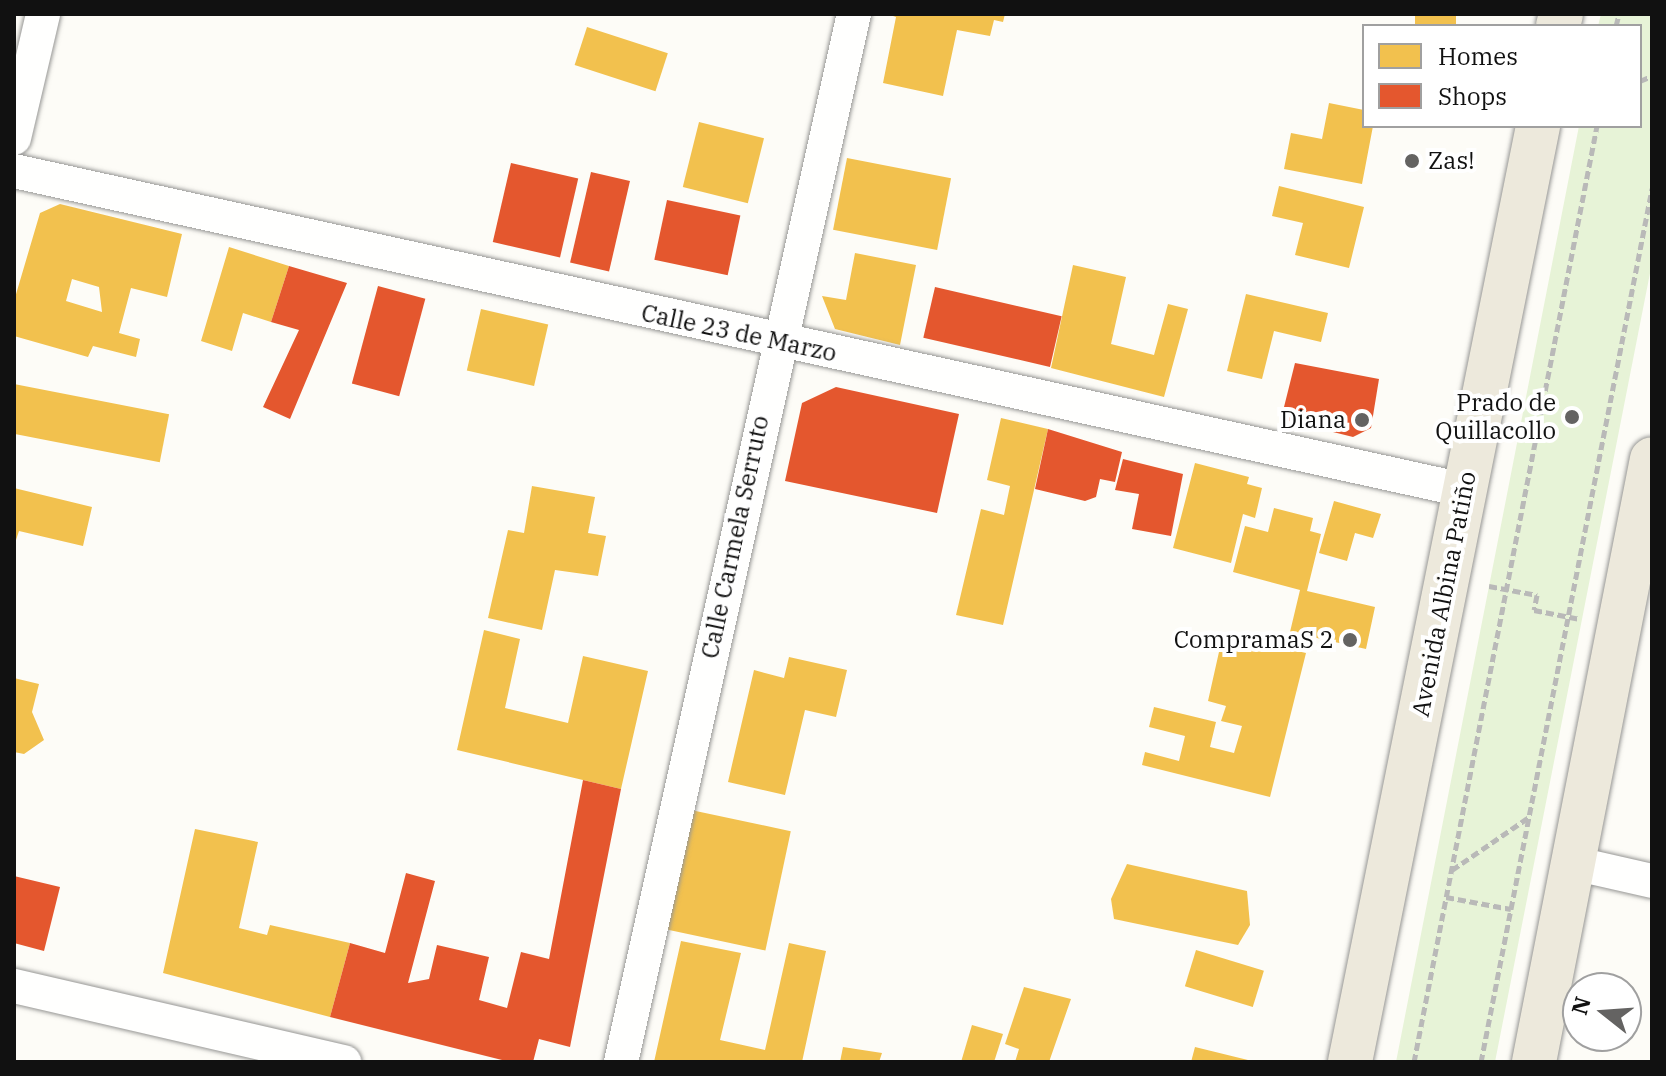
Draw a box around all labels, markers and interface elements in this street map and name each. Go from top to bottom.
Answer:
legend [1362,24,1642,128]
text: Homes [1438,40,1518,72]
text: Shops [1438,80,1507,112]
place label: Zas! [1428,147,1475,175]
marker: Zas! [1403,152,1421,170]
street label: Calle 23 de Marzo [639,298,839,368]
place label: Prado de Quillacollo [1435,389,1556,445]
place label: Diana [1280,406,1346,434]
marker: Prado de Quillacollo [1563,408,1581,426]
marker: Diana [1353,411,1371,429]
street label: Calle Carmela Serruto [695,413,775,661]
street label: Avenida Albina Patiño [1406,469,1482,719]
place label: CompramaS 2 [1174,626,1334,654]
marker: CompramaS 2 [1341,631,1359,649]
north arrow [1562,972,1642,1052]
text: N [1564,993,1597,1018]

